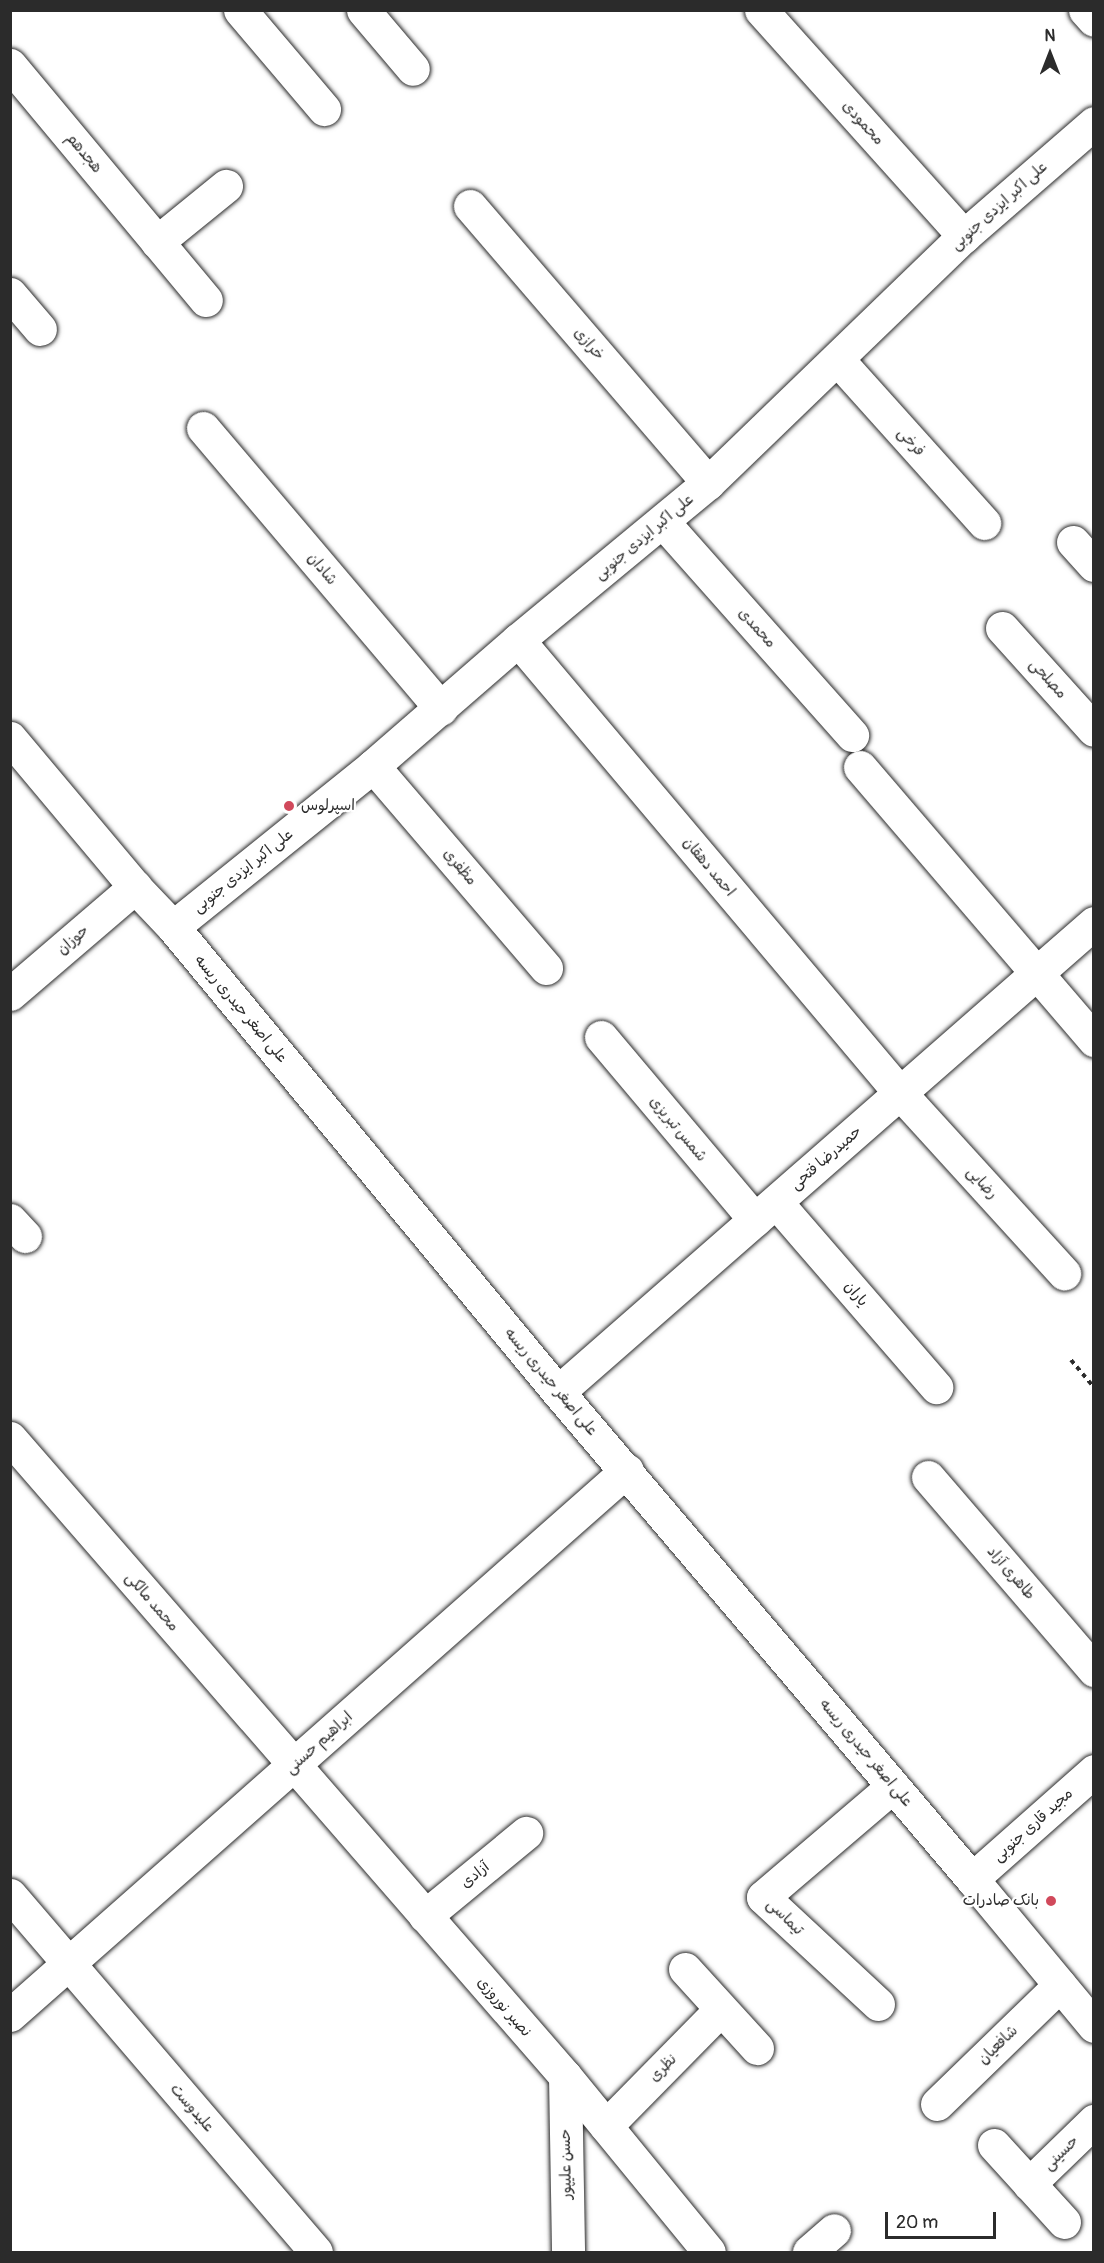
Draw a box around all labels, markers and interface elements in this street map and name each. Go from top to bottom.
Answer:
north arrow [1020,24,1080,84]
text: N [1045,26,1055,46]
street label: محمودی [838,97,888,149]
street label: هجدهم [62,129,106,177]
street label: علی اکبر ایزدی جنوبی [947,158,1051,254]
street label: خرازی [570,324,608,364]
street label: فرخی [894,424,928,460]
street label: علی اکبر ایزدی جنوبی [591,490,697,584]
street label: شادان [303,549,341,589]
street label: محمدی [734,604,780,652]
street label: مصلحی [1026,655,1070,703]
place label: اسپرلوس [301,797,355,815]
marker: اسپرلوس [282,799,296,813]
street label: علی اکبر ایزدی جنوبی [189,825,297,917]
street label: احمد دهقان [679,834,739,900]
street label: مظفری [439,845,481,889]
street label: حوزان [53,921,93,959]
street label: علی اصغر حیدری ریسه [191,952,291,1066]
street label: شمس تبریزی [646,1093,710,1165]
street label: حمیدرضا فتحی [787,1122,865,1194]
street label: رضایی [963,1163,1001,1203]
street label: یاران [840,1278,872,1310]
street label: علی اصغر حیدری ریسه [501,1325,601,1439]
street label: طاهری آزاد [983,1543,1039,1603]
street label: محمد مالکی [121,1569,183,1635]
street label: علی اصغر حیدری ریسه [816,1696,916,1810]
street label: ابراهیم حسنی [282,1708,356,1778]
street label: مجید قاری جنوبی [989,1784,1077,1866]
street label: آزادی [457,1858,493,1892]
place label: بانک صادرات [963,1892,1039,1910]
marker: بانک صادرات [1044,1894,1058,1908]
street label: تیماسی [763,1895,807,1939]
street label: نصیر نوروزی [473,1973,535,2041]
street label: شافعیان [974,2022,1022,2068]
street label: نظری [645,2050,681,2086]
street label: علیدوست [166,2080,218,2136]
street label: حسن علیپور [556,2129,576,2199]
street label: حسینی [1040,2132,1082,2174]
scale bar [888,2200,999,2238]
text: 20 m [896,2211,938,2234]

